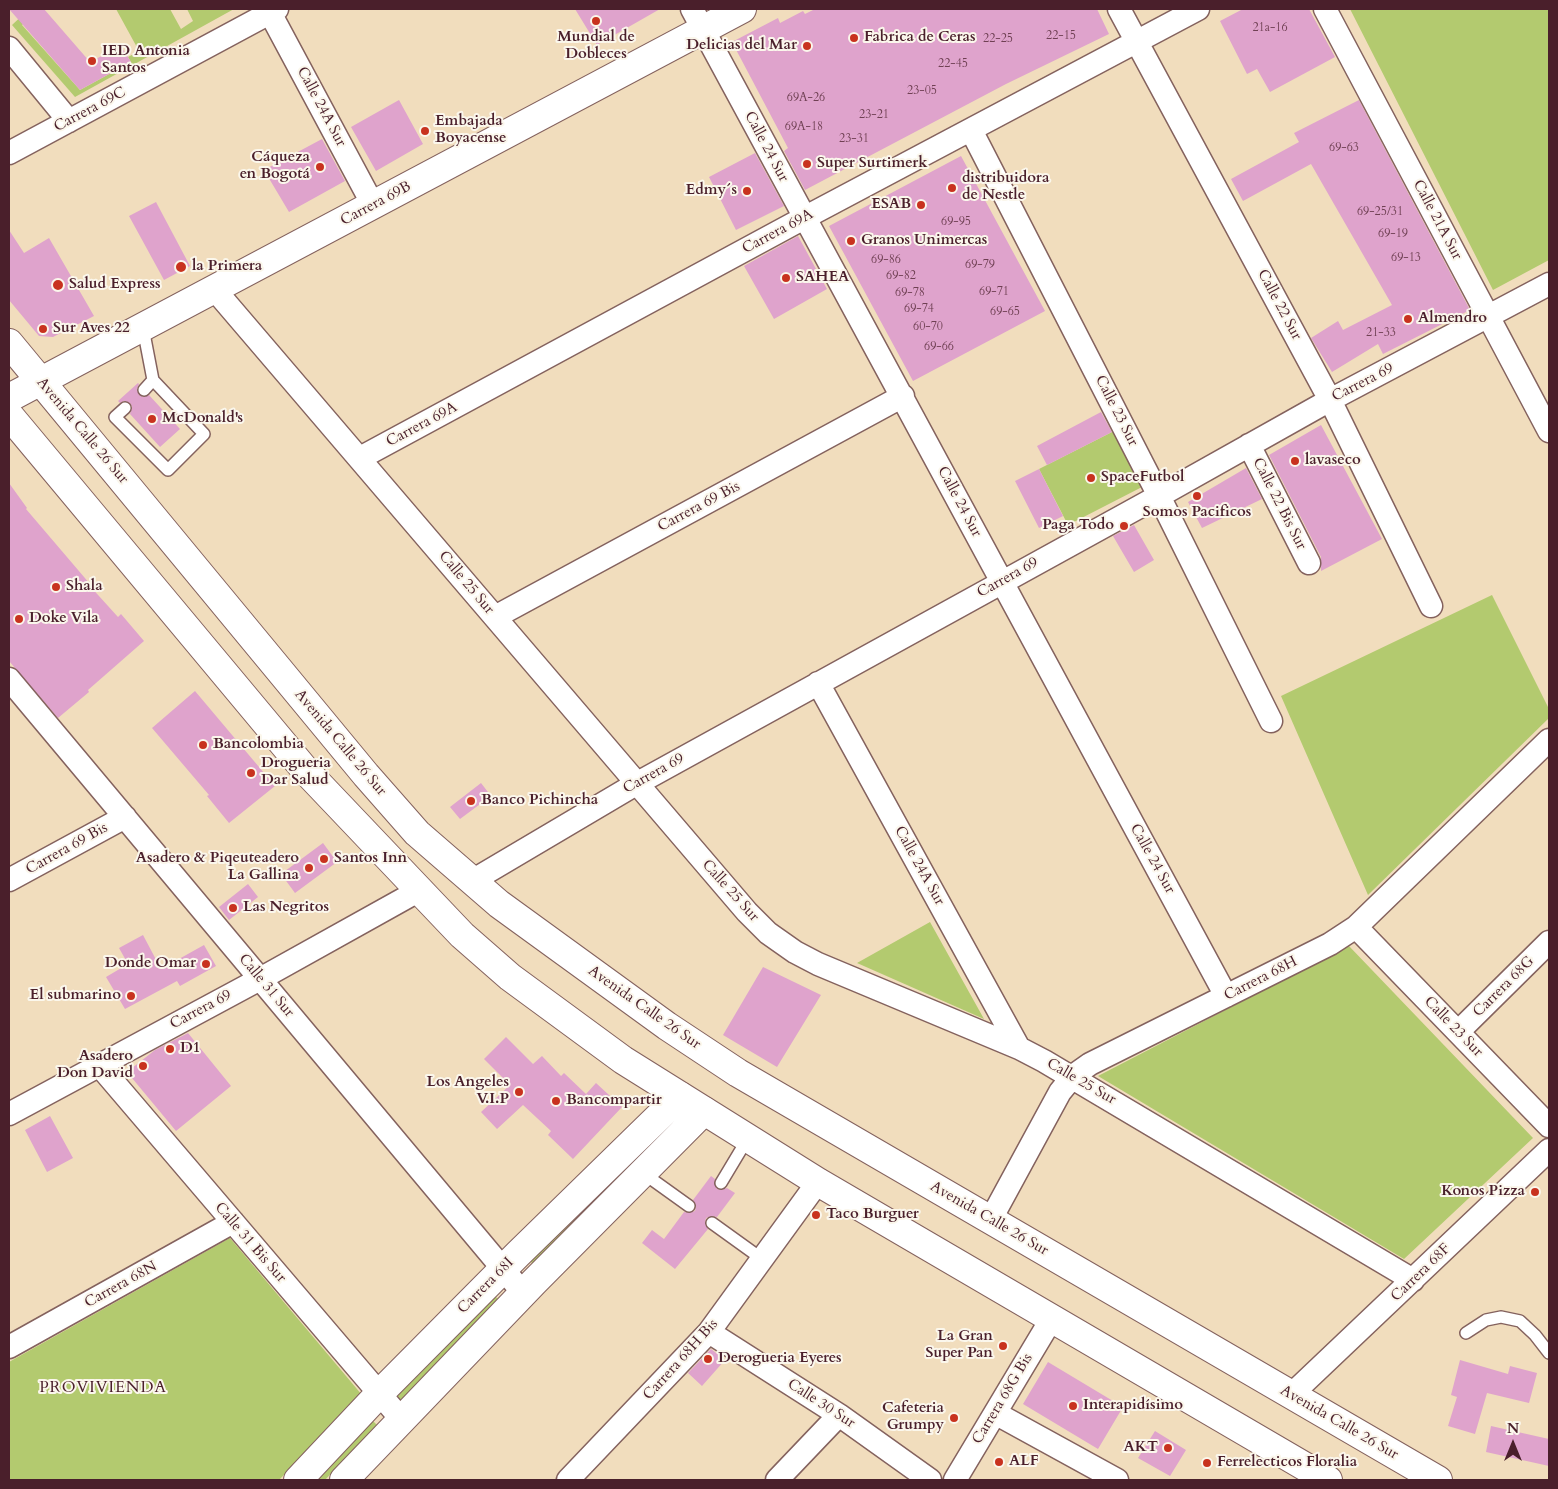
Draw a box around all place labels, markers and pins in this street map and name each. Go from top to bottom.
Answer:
marker: Mundial de Dobleces [590,15,602,27]
place label: Mundial de Dobleces [557,29,635,64]
place label: Fabrica de Ceras [864,29,975,47]
marker: Fabrica de Ceras [848,32,860,44]
place label: Delicias del Mar [686,37,797,55]
marker: Delicias del Mar [801,40,813,52]
place label: IED Antonia Santos [102,43,190,78]
marker: IED Antonia Santos [86,55,98,67]
place label: Embajada Boyacense [435,113,506,148]
marker: Embajada Boyacense [419,125,431,137]
place label: Cáqueza en Bogotá [240,149,310,184]
place label: Super Surtimerk [817,155,928,173]
marker: Super Surtimerk [801,158,813,170]
marker: Cáqueza en Bogotá [314,161,326,173]
place label: distribuidora de Nestle [962,170,1049,205]
place label: Edmy´s [686,182,737,200]
marker: distribuidora de Nestle [946,182,958,194]
marker: Edmy´s [741,185,753,197]
place label: ESAB [871,196,911,214]
marker: ESAB [915,199,927,211]
place label: Granos Unimercas [861,232,987,250]
marker: Granos Unimercas [845,235,857,247]
place label: la Primera [192,258,262,276]
marker: la Primera [174,260,188,274]
place label: SAHEA [796,269,849,287]
marker: SAHEA [780,272,792,284]
place label: Salud Express [69,276,161,294]
marker: Salud Express [51,278,65,292]
place label: Almendro [1418,310,1487,328]
marker: Almendro [1402,313,1414,325]
place label: Sur Aves 22 [53,320,130,338]
marker: Sur Aves 22 [37,323,49,335]
place label: McDonald's [162,410,243,428]
marker: McDonald's [146,413,158,425]
place label: lavaseco [1305,452,1361,470]
marker: lavaseco [1289,455,1301,467]
place label: SpaceFutbol [1101,469,1184,487]
marker: SpaceFutbol [1085,472,1097,484]
marker: Somos Pacificos [1191,490,1203,502]
place label: Somos Pacificos [1143,504,1251,522]
place label: Paga Todo [1042,517,1114,535]
marker: Paga Todo [1118,520,1130,532]
place label: Shala [66,578,103,596]
marker: Shala [50,581,62,593]
place label: Doke Vila [29,610,99,628]
marker: Doke Vila [13,613,25,625]
place label: Bancolombia [213,736,304,754]
marker: Bancolombia [197,739,209,751]
place label: Drogueria Dar Salud [261,755,331,790]
marker: Drogueria Dar Salud [245,767,257,779]
place label: Banco Pichincha [481,792,598,810]
marker: Banco Pichincha [465,795,477,807]
place label: Asadero & Piqeuteadero La Gallina [136,850,299,885]
place label: Santos Inn [334,850,407,868]
marker: Santos Inn [318,853,330,865]
marker: Asadero & Piqeuteadero La Gallina [303,862,315,874]
place label: Las Negritos [243,899,329,917]
marker: Las Negritos [227,902,239,914]
place label: Donde Omar [105,955,196,973]
marker: Donde Omar [200,958,212,970]
place label: El submarino [30,987,121,1005]
marker: El submarino [125,990,137,1002]
place label: D1 [180,1040,201,1058]
marker: D1 [164,1043,176,1055]
place label: Asadero Don David [57,1048,133,1083]
marker: Asadero Don David [137,1060,149,1072]
place label: Los Angeles V.I.P [426,1074,509,1109]
marker: Los Angeles V.I.P [513,1086,525,1098]
place label: Bancompartir [566,1092,662,1110]
marker: Bancompartir [550,1095,562,1107]
place label: Konos Pizza [1441,1183,1525,1201]
marker: Konos Pizza [1529,1186,1541,1198]
place label: Taco Burguer [826,1206,919,1224]
marker: Taco Burguer [810,1209,822,1221]
place label: La Gran Super Pan [925,1328,993,1363]
marker: La Gran Super Pan [997,1340,1009,1352]
place label: Derogueria Eyeres [718,1350,842,1368]
marker: Derogueria Eyeres [702,1353,714,1365]
place label: Interapidísimo [1083,1397,1183,1415]
place label: Cafeteria Grumpy [882,1400,944,1435]
marker: Interapidísimo [1067,1400,1079,1412]
marker: Cafeteria Grumpy [948,1412,960,1424]
place label: AKT [1124,1439,1158,1457]
marker: AKT [1162,1442,1174,1454]
place label: ALF [1009,1453,1039,1471]
place label: Ferrelecticos Floralia [1217,1454,1357,1472]
marker: ALF [993,1456,1005,1468]
marker: Ferrelecticos Floralia [1201,1457,1213,1469]

